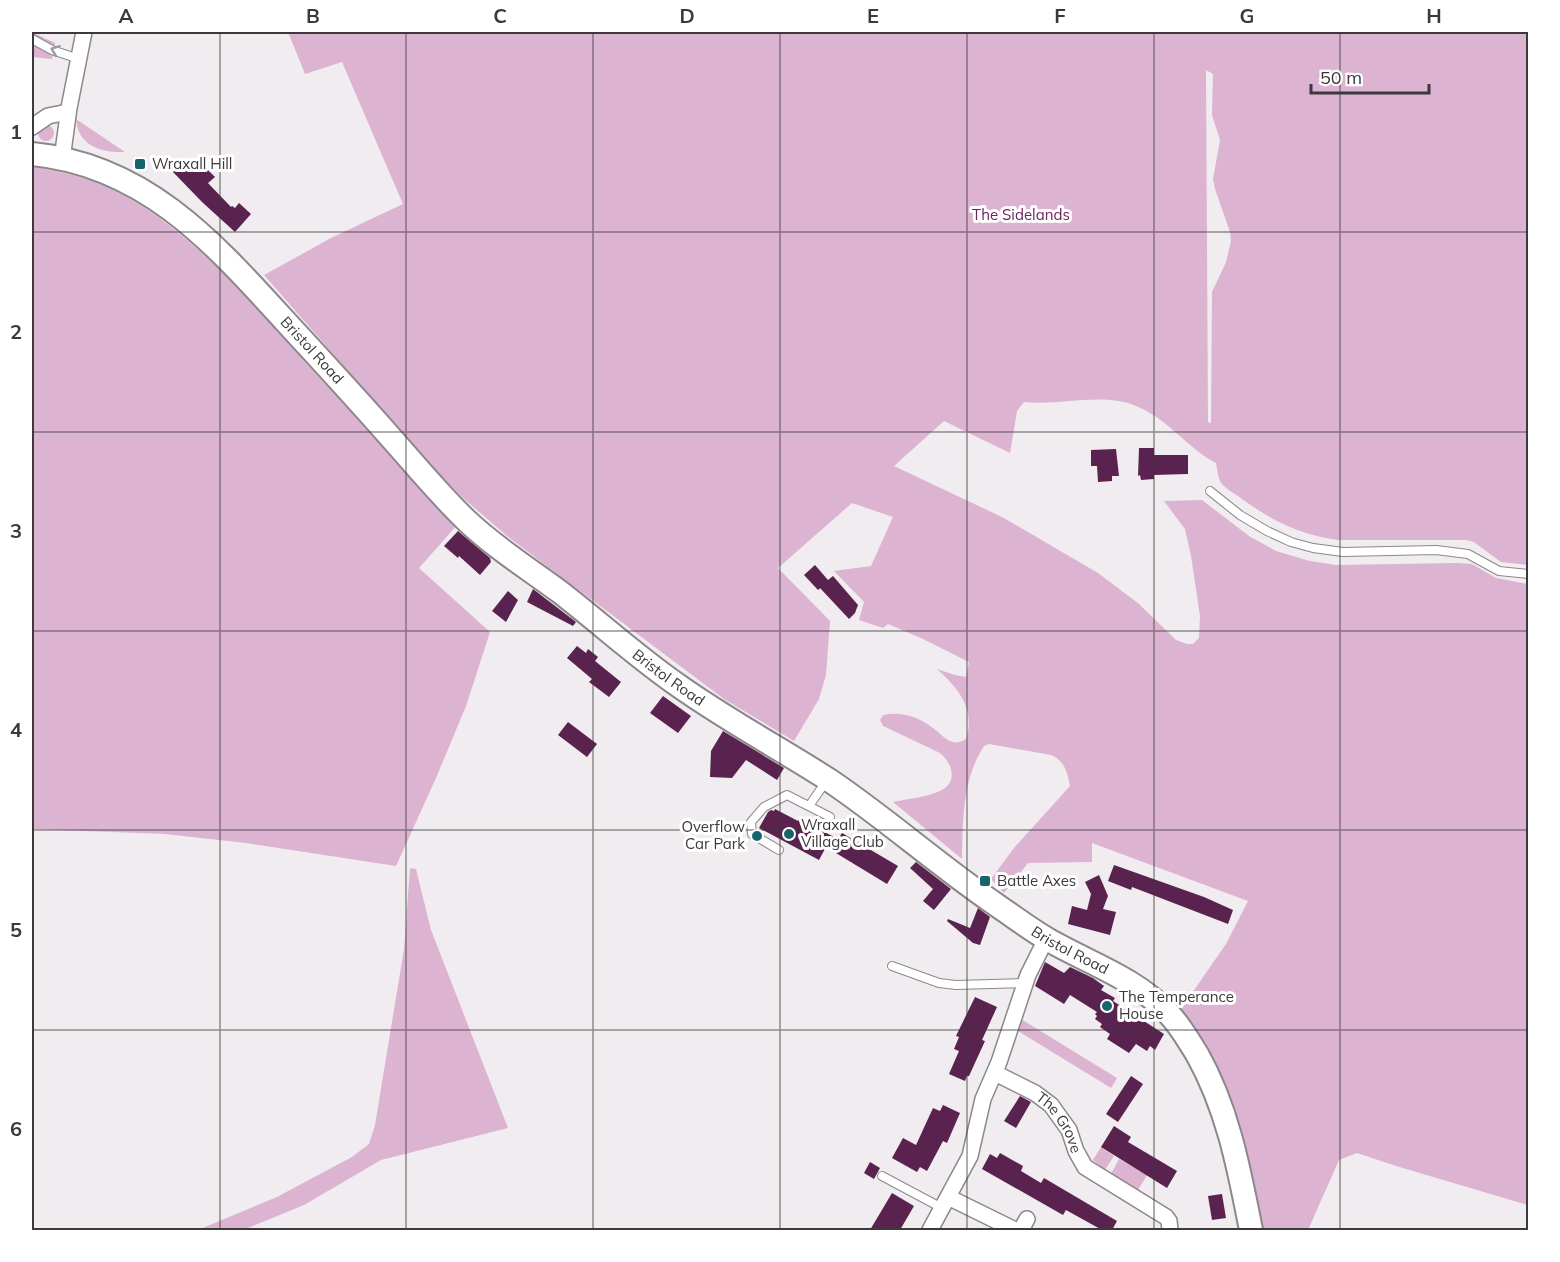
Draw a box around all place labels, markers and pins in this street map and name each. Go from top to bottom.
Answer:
place label: Wraxall Hill [152,154,232,173]
marker: Wraxall Hill [133,157,147,171]
place label: Wraxall Village Club [801,815,884,851]
place label: Overflow Car Park [681,817,745,853]
marker: Wraxall Village Club [782,827,796,841]
marker: Overflow Car Park [750,829,764,843]
place label: Battle Axes [997,871,1076,890]
marker: Battle Axes [978,874,992,888]
place label: The Temperance House [1119,987,1234,1023]
marker: The Temperance House [1100,999,1114,1013]

